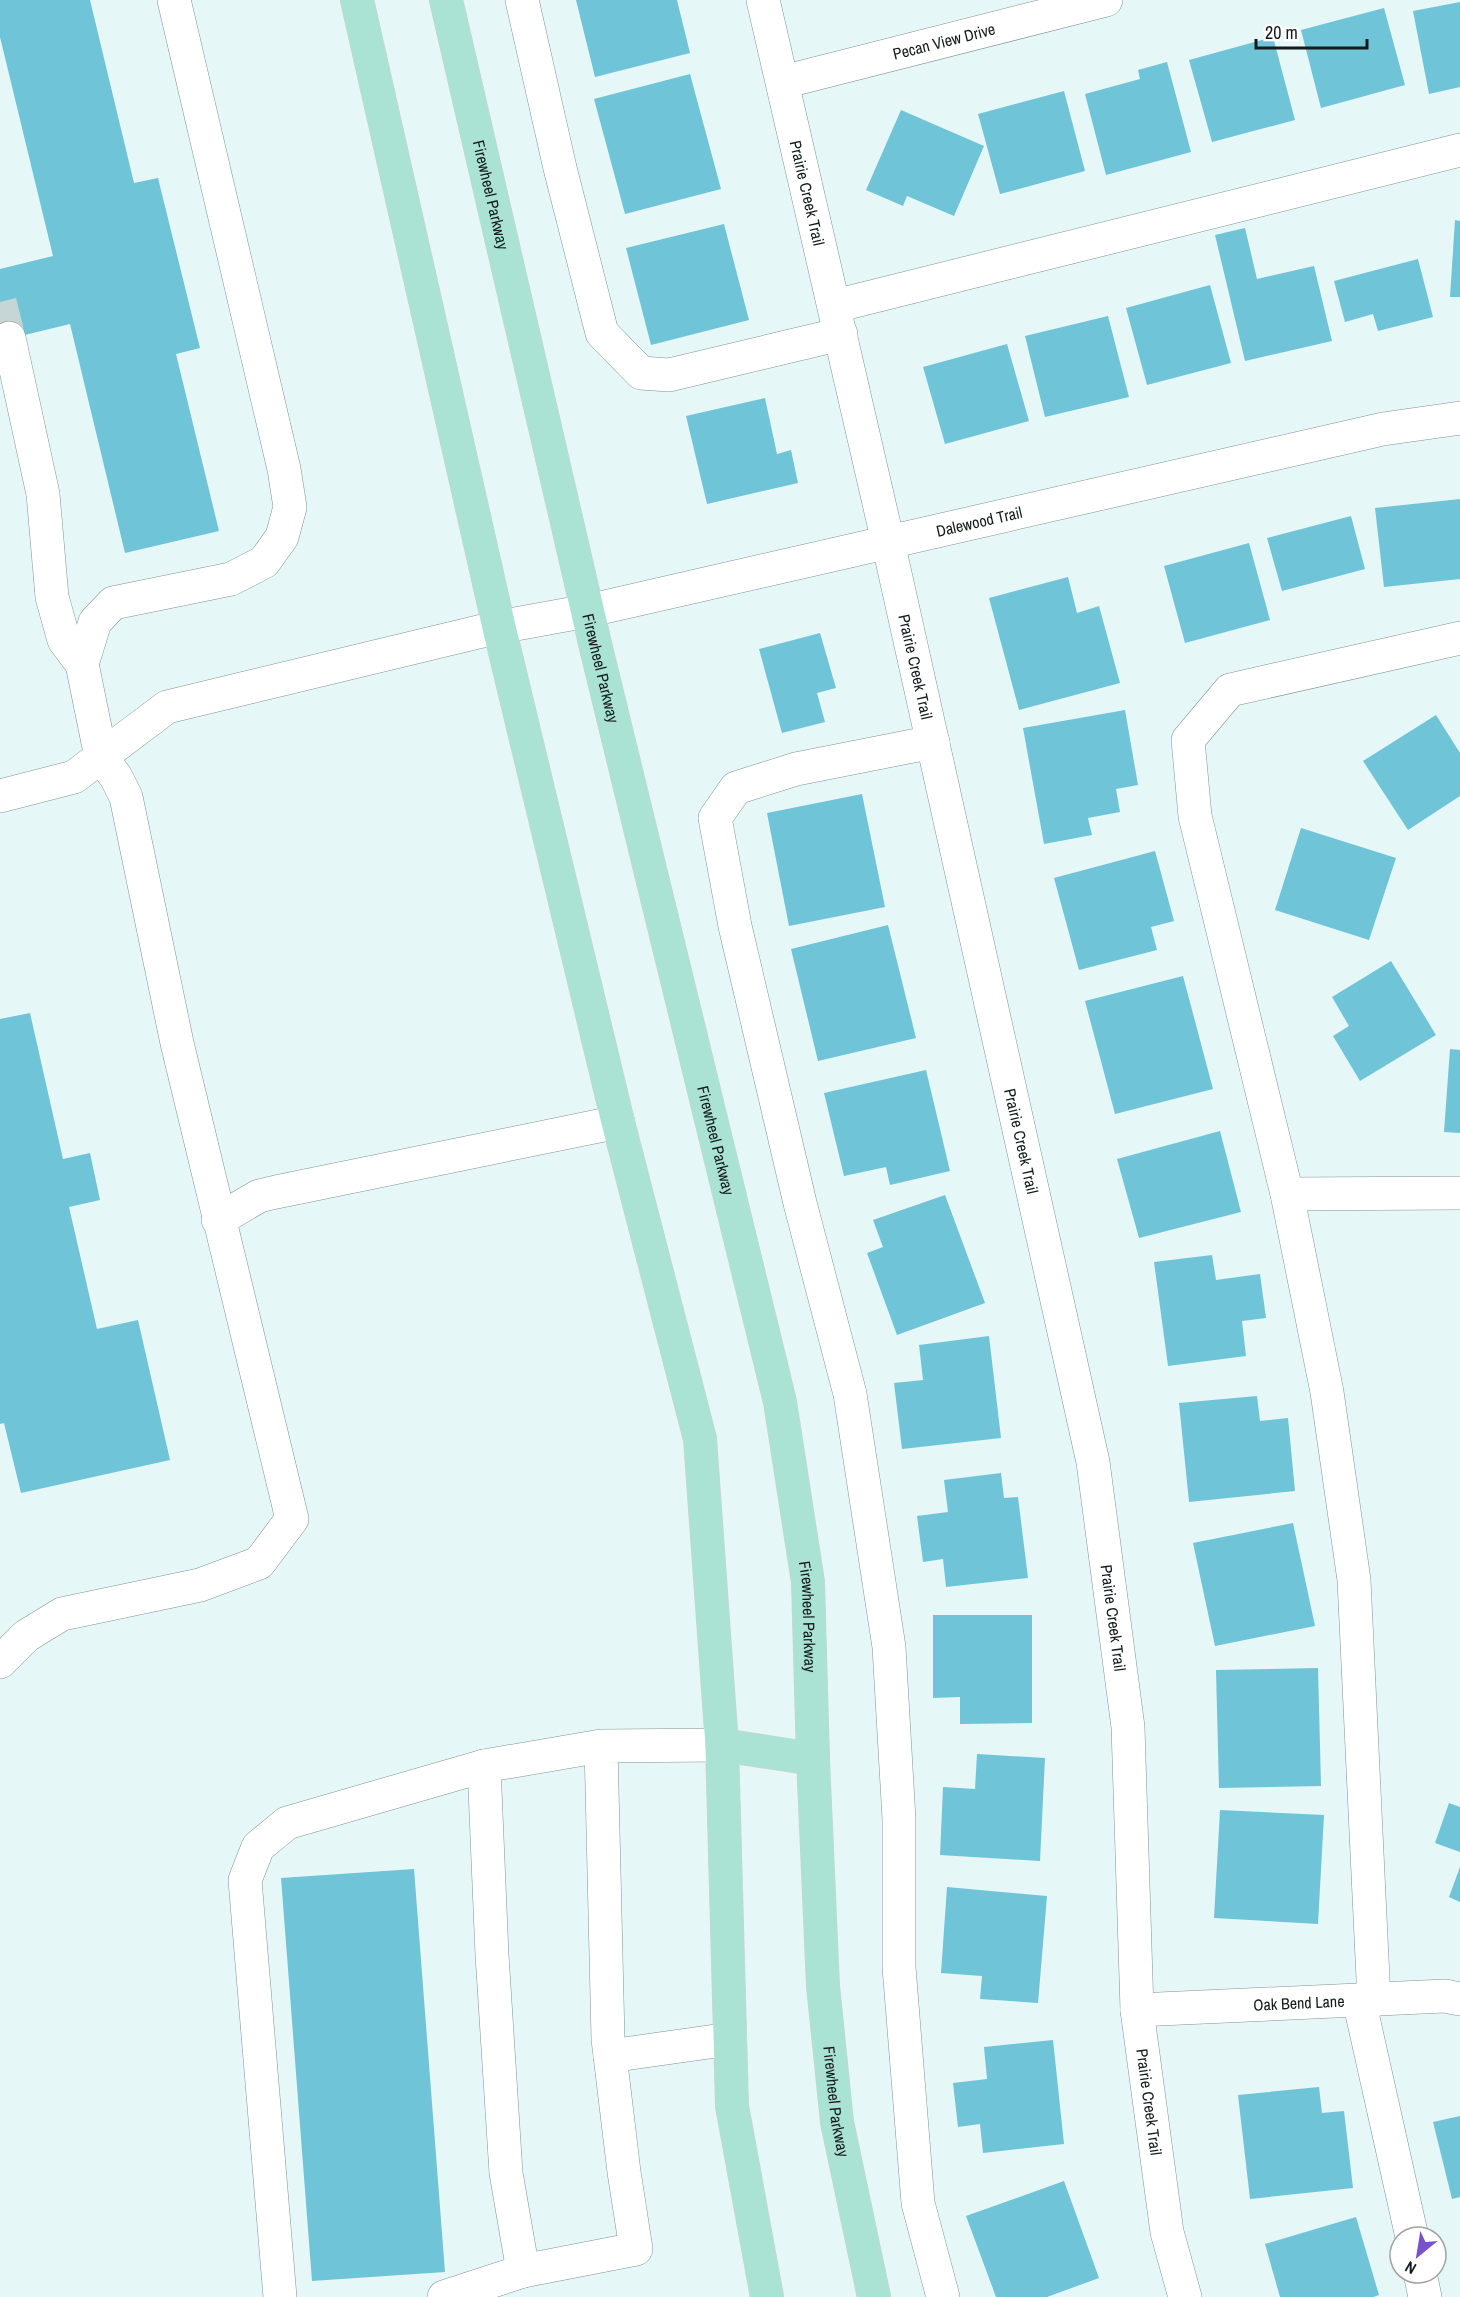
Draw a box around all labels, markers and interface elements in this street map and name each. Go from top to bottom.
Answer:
scale bar [1256,12,1367,50]
street label: Pecan View Drive [890,18,997,65]
text: 20 m [1265,20,1298,45]
street label: Firewheel Parkway [468,138,515,252]
street label: Prairie Creek Trail [785,138,830,248]
street label: Dalewood Trail [934,501,1024,542]
street label: Firewheel Parkway [577,611,625,726]
street label: Prairie Creek Trail [893,612,938,722]
street label: Firewheel Parkway [692,1084,740,1198]
street label: Prairie Creek Trail [999,1086,1044,1196]
street label: Firewheel Parkway [794,1559,822,1673]
street label: Prairie Creek Trail [1096,1563,1132,1673]
street label: Oak Bend Lane [1253,1990,1345,2016]
street label: Firewheel Parkway [818,2045,855,2159]
street label: Prairie Creek Trail [1131,2047,1168,2157]
north arrow [1388,2225,1448,2285]
text: N [1401,2256,1420,2280]

